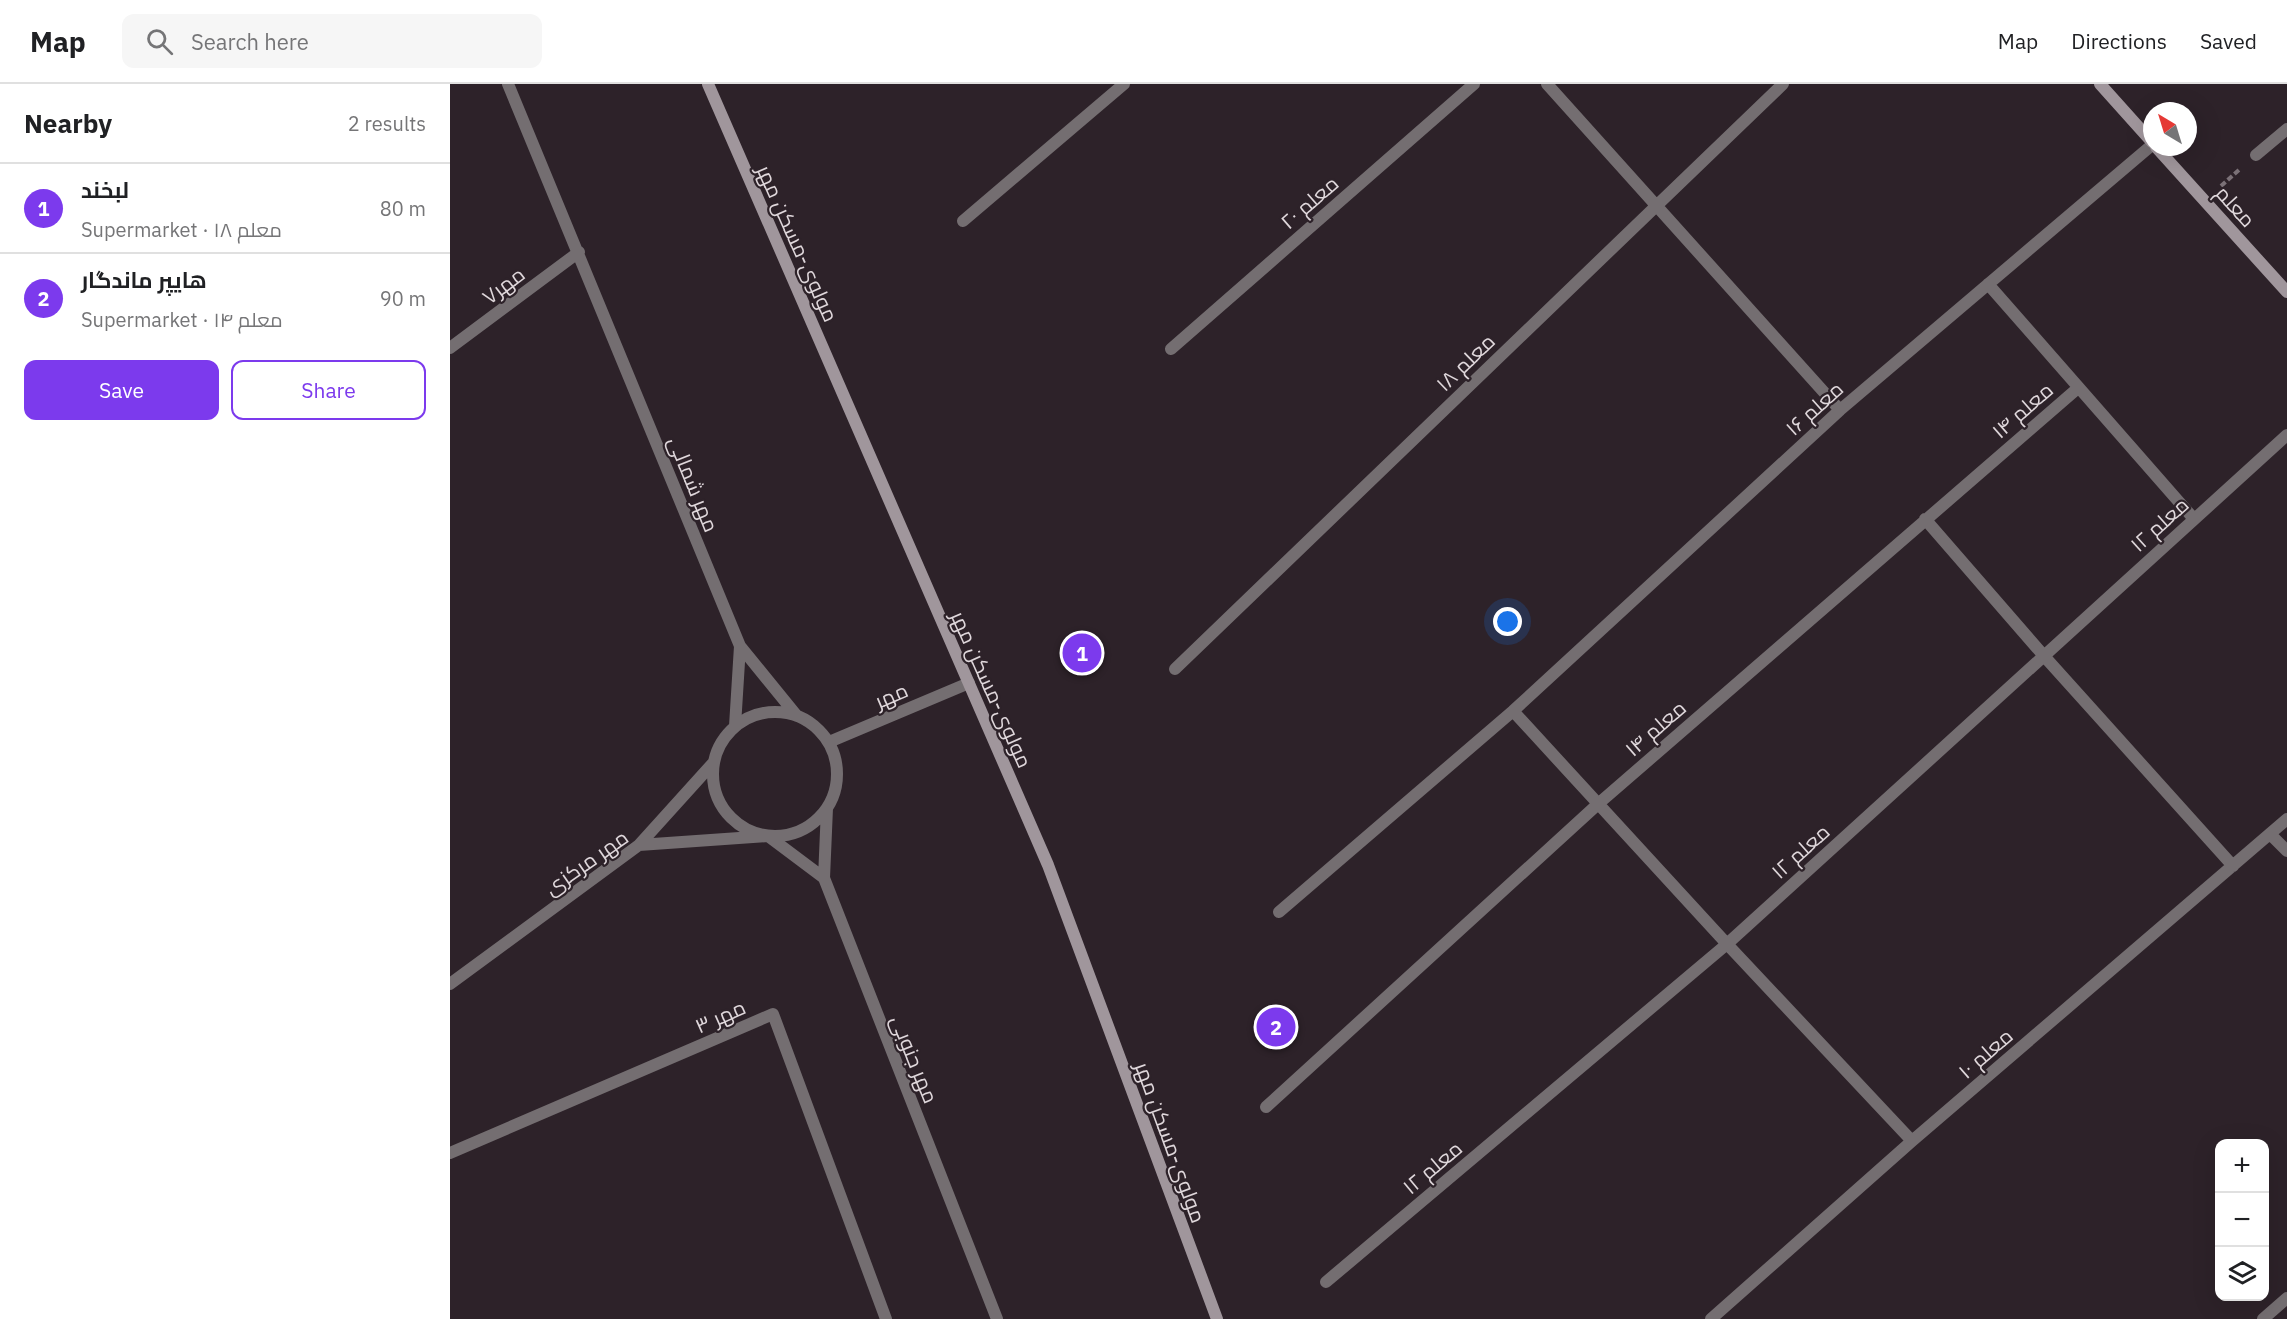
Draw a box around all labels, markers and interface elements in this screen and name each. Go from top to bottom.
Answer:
search box [122,14,542,68]
text: Map [30,23,86,60]
icon: search [143,25,176,58]
text: Search here [191,27,309,56]
text: Map [1998,27,2038,55]
text: Directions [2071,27,2167,55]
text: Saved [2200,27,2257,55]
north arrow [2143,102,2197,156]
text: Nearby [24,106,112,140]
text: 2 results [348,110,426,137]
street label: مولوی-مسکن مهر [750,159,845,326]
street label: معلم ۲۰ [1274,169,1345,236]
text: لبخند [81,175,129,204]
street label: معلم [2209,179,2262,234]
text: 1 [38,195,50,222]
text: 80 m [380,195,426,222]
text: Supermarket · معلم ۱۸ [81,216,282,243]
street label: مهر۷ [476,260,530,310]
text: هایپر ماندگار [81,265,207,294]
text: 2 [38,285,50,312]
text: 90 m [380,285,426,312]
text: Supermarket · معلم ۱۴ [81,306,283,333]
street label: معلم ۱۸ [1429,327,1501,398]
button: Save [24,360,219,420]
button: Share [231,360,426,420]
street label: معلم ۱۶ [1779,375,1850,442]
street label: معلم ۱۴ [1985,376,2059,445]
street label: مهر شمالی [662,432,726,536]
street label: معلم ۱۲ [2124,490,2195,558]
street label: مولوی-مسکن مهر [944,605,1039,772]
your location [1493,607,1522,636]
pin: 1 [1062,630,1102,676]
street label: مهر [869,676,912,715]
street label: معلم ۱۴ [1618,694,1692,763]
street label: معلم ۱۲ [1765,817,1836,885]
street label: مهر مرکزی [538,823,634,901]
street label: مهر ۳ [690,992,750,1040]
pin: 2 [1256,1004,1296,1050]
street label: مهر جنوبی [885,1011,945,1107]
street label: معلم ۱۰ [1952,1021,2019,1085]
street label: مولوی-مسکن مهر [1129,1057,1213,1226]
street label: معلم ۱۲ [1396,1134,1468,1201]
map controls [2215,1139,2269,1301]
button: + [2215,1139,2269,1193]
button: − [2215,1193,2269,1247]
button: layers [2215,1247,2269,1301]

